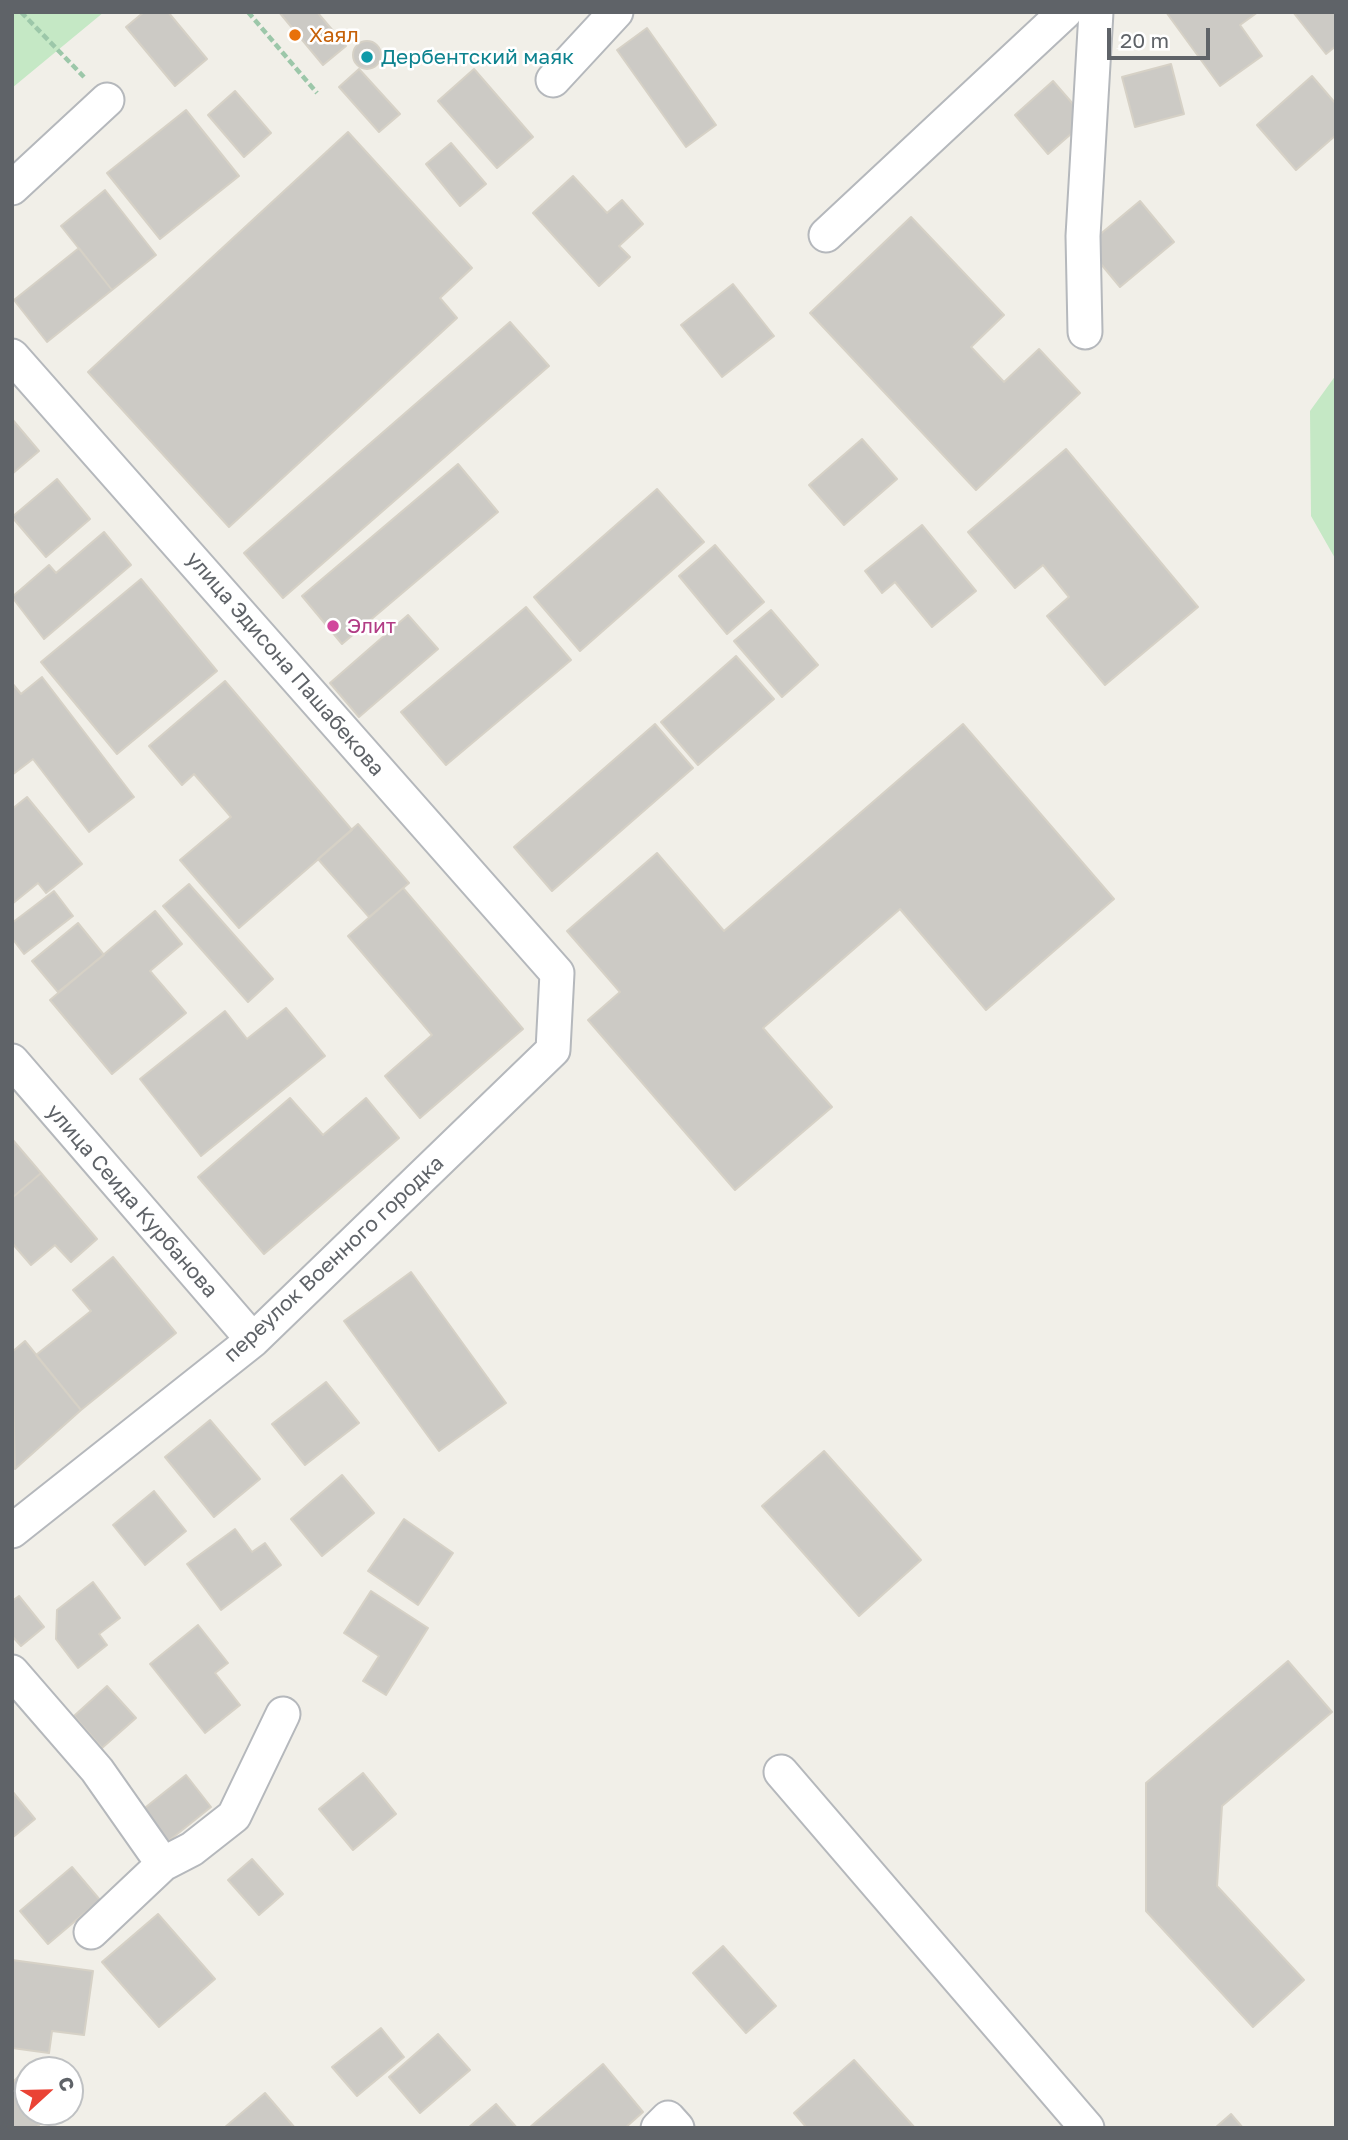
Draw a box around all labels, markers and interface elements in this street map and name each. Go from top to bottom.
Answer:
scale bar [1110,14,1213,58]
place label: Хаял [309,22,359,48]
marker: Хаял [287,27,303,43]
text: 20 m [1120,27,1169,53]
place label: Дербентский маяк [381,44,574,70]
marker: Дербентский маяк [359,49,375,65]
street label: улица Эдисона Пашабекова [181,547,389,781]
place label: Элит [347,613,396,639]
marker: Элит [325,618,341,634]
street label: улица Сеида Курбанова [41,1099,223,1303]
street label: переулок Военного городка [219,1150,449,1368]
north arrow [14,2056,84,2126]
text: С [54,2073,80,2094]

